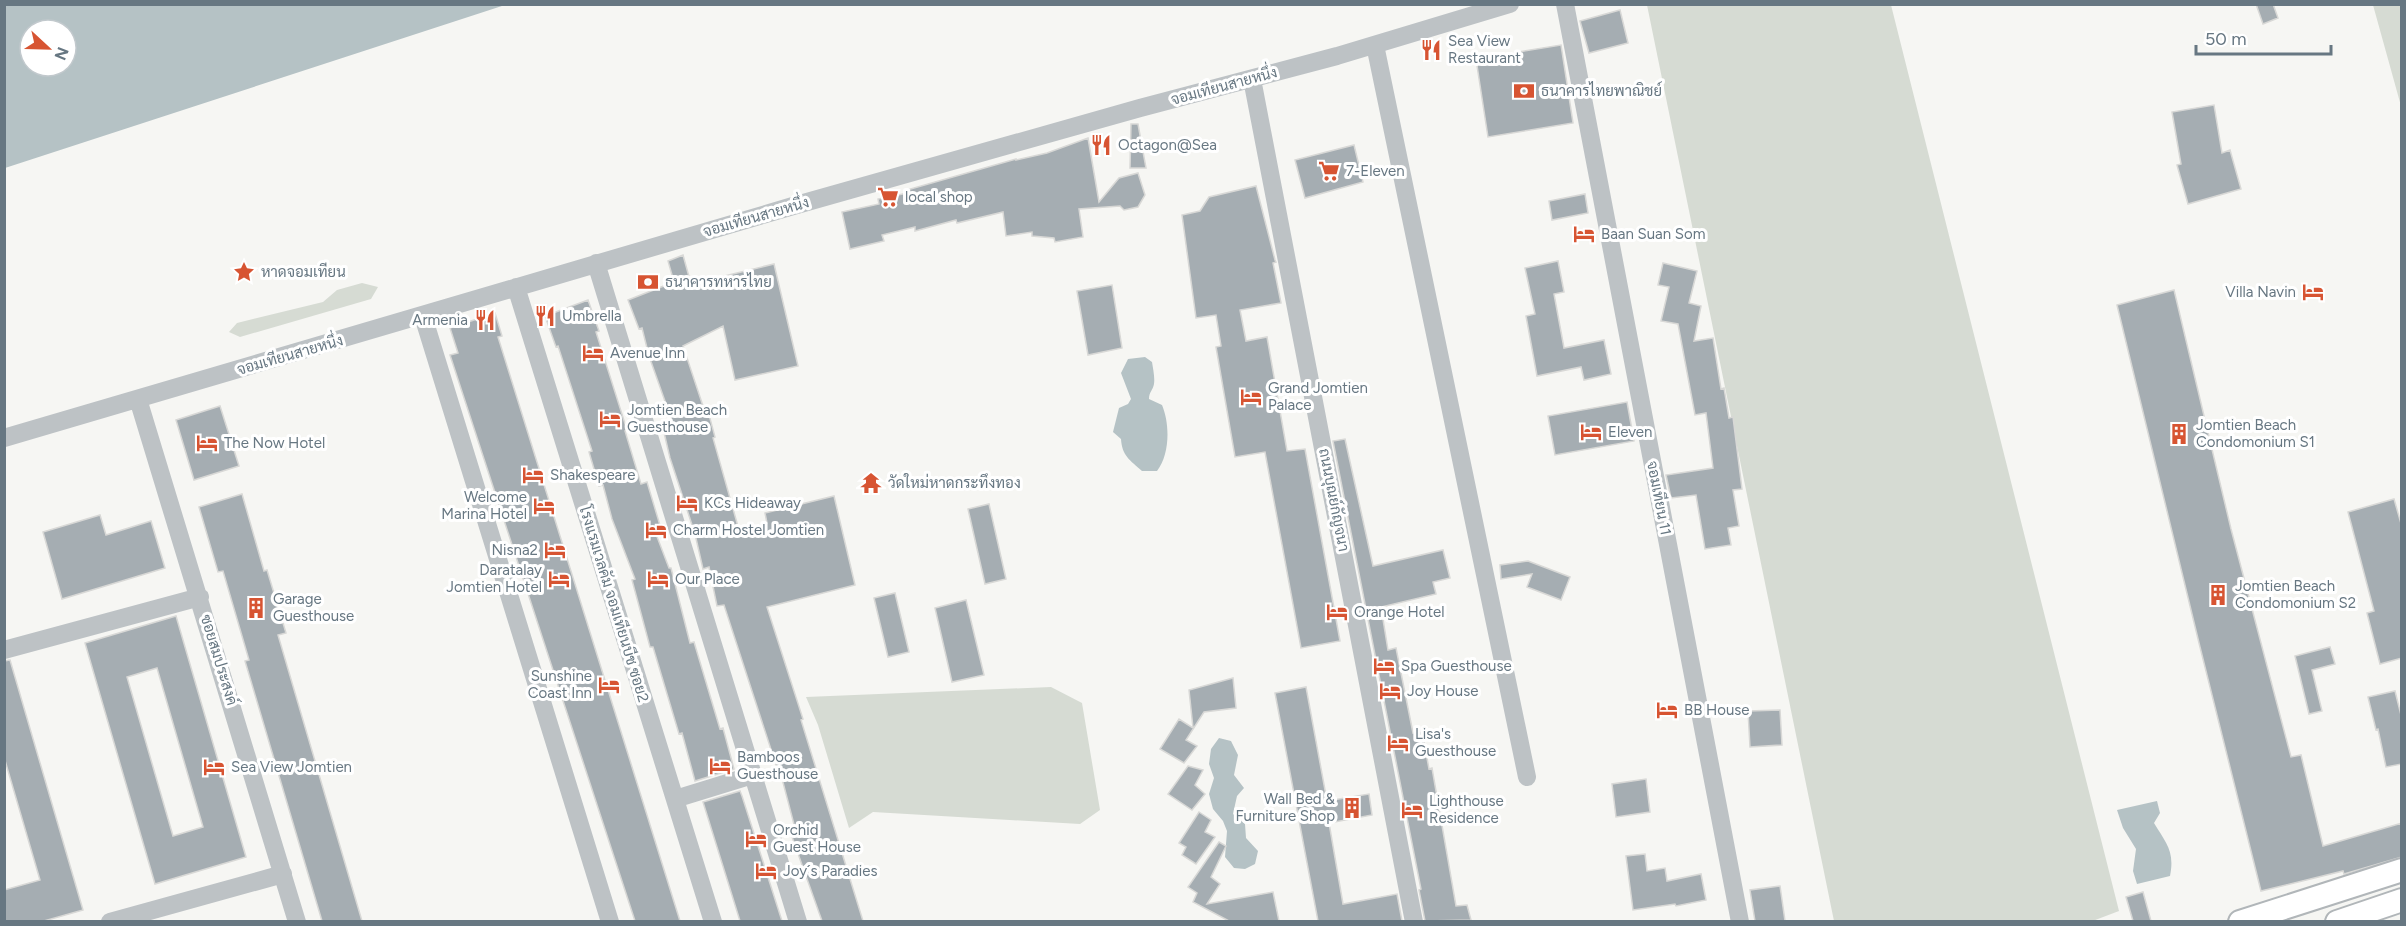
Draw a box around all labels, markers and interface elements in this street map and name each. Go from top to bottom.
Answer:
north arrow [18,18,78,78]
scale bar [2196,18,2331,56]
text: 50 m [2205,28,2247,50]
place label: Sea View Restaurant [1448,32,1521,67]
restaurant icon: Sea View Restaurant [1419,38,1443,62]
text: N [50,44,73,63]
street label: จอมเทียนสายหนึ่ง [1167,57,1279,109]
bank icon: ธนาคารไทยพาณิชย์ [1512,79,1536,103]
place label: ธนาคารไทยพาณิชย์ [1541,81,1662,100]
restaurant icon: Octagon@Sea [1089,133,1113,157]
place label: Octagon@Sea [1118,136,1217,154]
supermarket icon: 7-Eleven [1317,159,1341,183]
place label: 7-Eleven [1346,162,1405,180]
supermarket icon: local shop [876,185,900,209]
street label: จอมเทียนสายหนึ่ง [699,188,811,241]
place label: local shop [905,188,973,206]
hotel icon: Baan Suan Som [1572,222,1596,246]
place label: Baan Suan Som [1601,225,1706,243]
place icon: หาดจอมเทียน [232,260,256,284]
place label: หาดจอมเทียน [261,262,346,281]
bank icon: ธนาคารทหารไทย [636,270,660,294]
place label: ธนาคารทหารไทย [665,272,772,291]
hotel icon: Villa Navin [2301,280,2325,304]
place label: Villa Navin [2225,283,2296,301]
restaurant icon: Umbrella [533,304,557,328]
place label: Umbrella [562,307,622,325]
restaurant icon: Armenia [473,308,497,332]
place label: Armenia [412,311,468,329]
street label: จอมเทียนสายหนึ่ง [233,326,345,379]
hotel icon: Avenue Inn [581,341,605,365]
place label: Avenue Inn [610,344,685,362]
place label: Grand Jomtien Palace [1268,379,1368,414]
hotel icon: Grand Jomtien Palace [1239,385,1263,409]
place label: Jomtien Beach Guesthouse [627,401,727,436]
hotel icon: Jomtien Beach Guesthouse [598,407,622,431]
place label: Jomtien Beach Condomonium S1 [2196,416,2315,451]
hotel icon: Eleven [1579,420,1603,444]
building icon: Jomtien Beach Condomonium S1 [2167,422,2191,446]
place label: Eleven [1608,423,1652,441]
hotel icon: The Now Hotel [195,431,219,455]
place label: The Now Hotel [224,434,325,452]
street label: ถนนบุณย์กัญจนา [1313,447,1354,554]
street label: จอมเทียน 11 [1643,459,1676,537]
hotel icon: Shakespeare [521,463,545,487]
place label: Shakespeare [550,466,636,484]
temple icon: วัดใหม่หาดกระทึงทอง [859,471,883,495]
place label: วัดใหม่หาดกระทึงทอง [888,473,1021,492]
place label: Welcome Marina Hotel [441,488,527,523]
hotel icon: KCs Hideaway [675,491,699,515]
hotel icon: Welcome Marina Hotel [532,494,556,518]
place label: KCs Hideaway [704,494,801,512]
street label: โรงแรมเวลคัม จอมเทียนบีช ซอย2 [575,502,653,704]
hotel icon: Charm Hostel Jomtien [644,518,668,542]
place label: Charm Hostel Jomtien [673,521,824,539]
hotel icon: Nisna2 [543,538,567,562]
place label: Nisna2 [492,541,538,559]
place label: Daratalay Jomtien Hotel [446,561,542,596]
hotel icon: Daratalay Jomtien Hotel [547,567,571,591]
hotel icon: Our Place [646,567,670,591]
place label: Our Place [675,570,740,588]
place label: Jomtien Beach Condomonium S2 [2235,577,2356,612]
building icon: Jomtien Beach Condomonium S2 [2206,583,2230,607]
place label: Garage Guesthouse [273,590,354,625]
building icon: Garage Guesthouse [244,596,268,620]
hotel icon: Orange Hotel [1325,600,1349,624]
place label: Orange Hotel [1354,603,1445,621]
street label: ซอยสมประสงค์ [197,612,242,708]
hotel icon: Spa Guesthouse [1372,654,1396,678]
place label: Spa Guesthouse [1401,657,1512,675]
place label: Sunshine Coast Inn [528,667,592,702]
hotel icon: Sunshine Coast Inn [597,673,621,697]
hotel icon: Joy House [1378,679,1402,703]
place label: Joy House [1407,682,1478,700]
hotel icon: BB House [1655,698,1679,722]
place label: BB House [1684,701,1750,719]
place label: Lisa's Guesthouse [1415,725,1496,760]
hotel icon: Lisa's Guesthouse [1386,731,1410,755]
place label: Bamboos Guesthouse [737,748,818,783]
hotel icon: Bamboos Guesthouse [708,754,732,778]
hotel icon: Sea View Jomtien [202,755,226,779]
place label: Sea View Jomtien [231,758,352,776]
place label: Wall Bed & Furniture Shop [1236,790,1335,825]
place label: Lighthouse Residence [1429,792,1504,827]
building icon: Wall Bed & Furniture Shop [1340,796,1364,820]
hotel icon: Lighthouse Residence [1400,798,1424,822]
place label: Orchid Guest House [773,821,861,856]
hotel icon: Orchid Guest House [744,827,768,851]
hotel icon: Joy´s Paradies [754,859,778,883]
place label: Joy´s Paradies [783,862,877,880]

